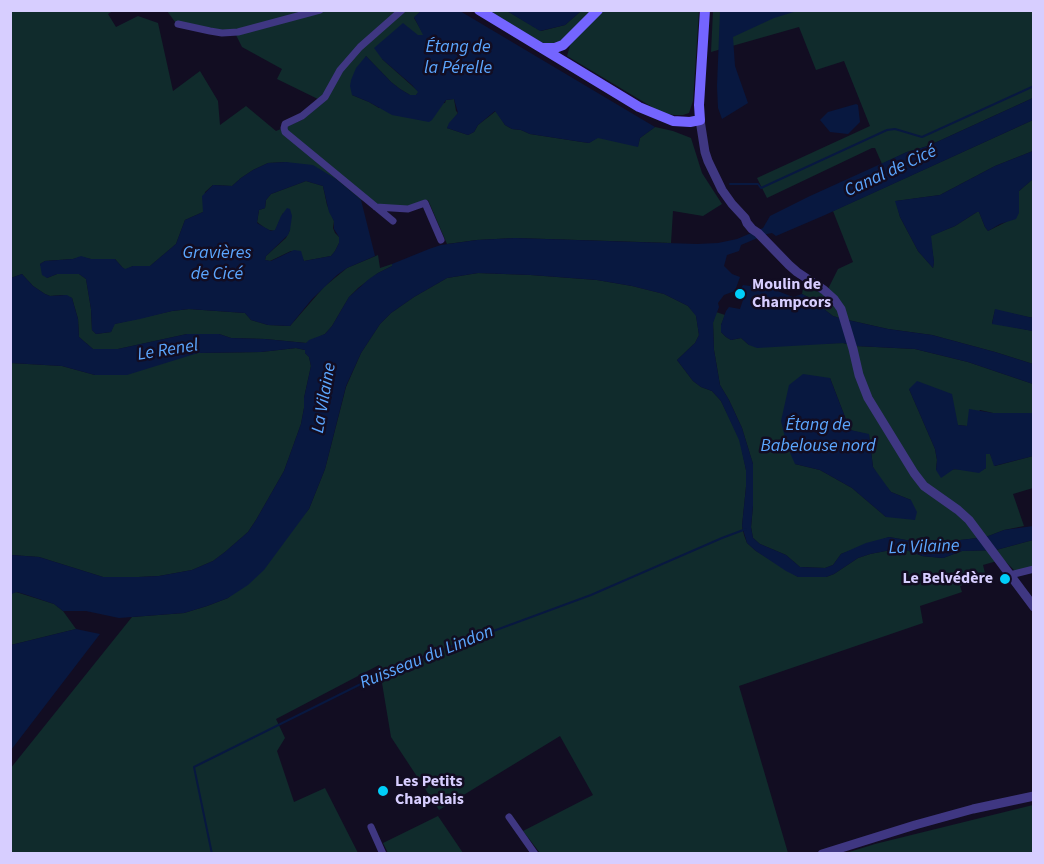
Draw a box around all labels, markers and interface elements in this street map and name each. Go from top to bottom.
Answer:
water label: Étang de la Pérelle [424,37,492,80]
water label: Canal de Cicé [842,141,940,203]
water label: Gravières de Cicé [182,243,252,286]
place label: Moulin de Champcors [752,275,831,313]
marker: Moulin de Champcors [733,287,747,301]
water label: Le Renel [136,336,200,366]
water label: La Vilaine [308,361,342,435]
water label: Étang de Babelouse nord [760,415,876,458]
water label: La Vilaine [888,536,960,560]
place label: Le Belvédère [902,569,993,589]
marker: Le Belvédère [998,572,1012,586]
water label: Ruisseau du Lindon [357,621,497,695]
place label: Les Petits Chapelais [395,772,464,810]
marker: Les Petits Chapelais [376,784,390,798]

